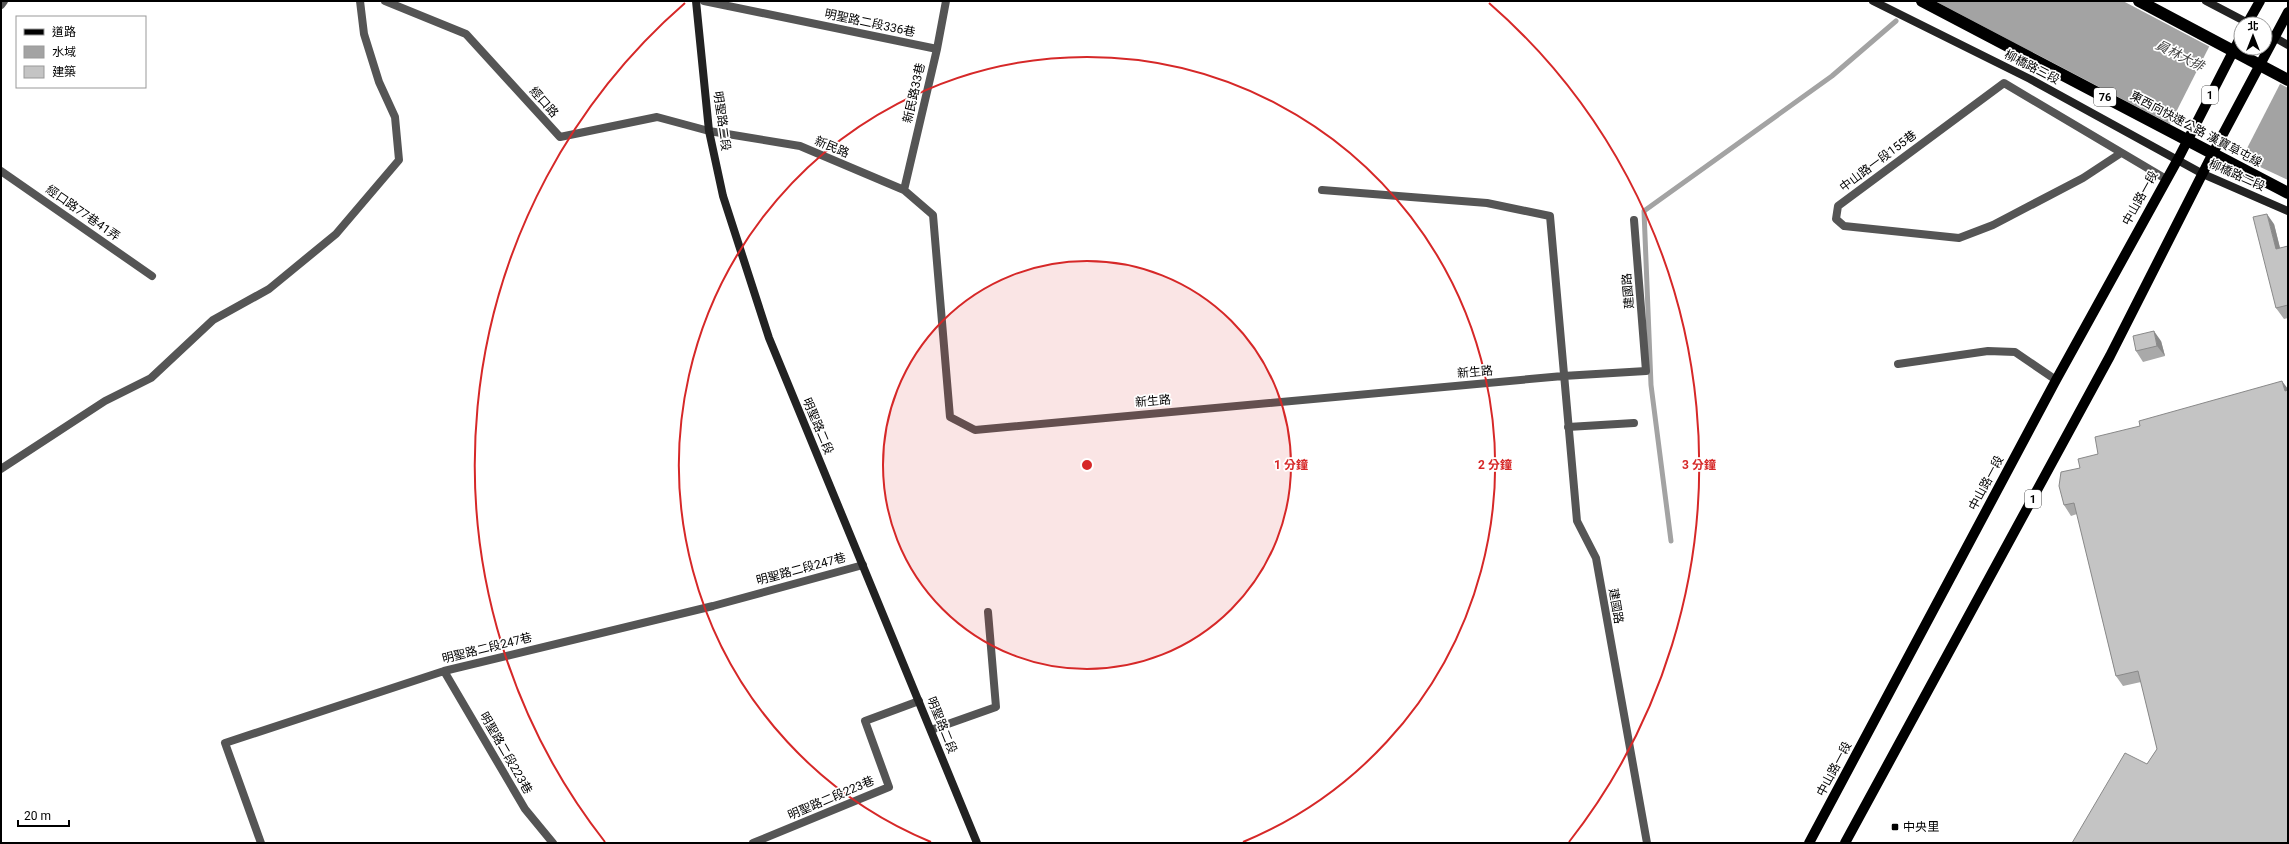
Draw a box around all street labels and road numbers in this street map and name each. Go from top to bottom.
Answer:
street label: 明聖路二段336巷 [823,7,917,39]
street label: 柳橋路三段 [2002,47,2062,87]
street label: 新民路33巷 [900,61,928,125]
street label: 經口路 [527,84,561,120]
road number: 1 [2202,86,2218,104]
road number: 76 [2094,88,2116,106]
street label: 東西向快速公路 漢寶草屯線 [2128,88,2264,170]
street label: 明聖路二段 [711,90,733,152]
street label: 中山路一段155巷 [1837,128,1919,194]
street label: 新民路 [813,134,851,160]
street label: 柳橋路二段 [2207,156,2267,194]
street label: 中山路一段 [2119,168,2161,228]
street label: 經口路77巷41弄 [43,182,123,244]
street label: 建國路 [1619,272,1637,310]
street label: 新生路 [1456,363,1494,381]
street label: 新生路 [1134,392,1172,410]
street label: 明聖路二段 [800,396,836,456]
street label: 中山路一段 [1966,453,2006,513]
road number: 1 [2025,490,2041,508]
street label: 明聖路二段247巷 [755,550,847,588]
street label: 建國路 [1606,587,1626,625]
street label: 明聖路二段247巷 [441,630,533,666]
street label: 明聖路二段 [924,695,960,755]
street label: 明聖路二段223巷 [477,710,535,796]
street label: 中山路一段 [1814,739,1854,799]
street label: 明聖路二段223巷 [786,774,876,822]

